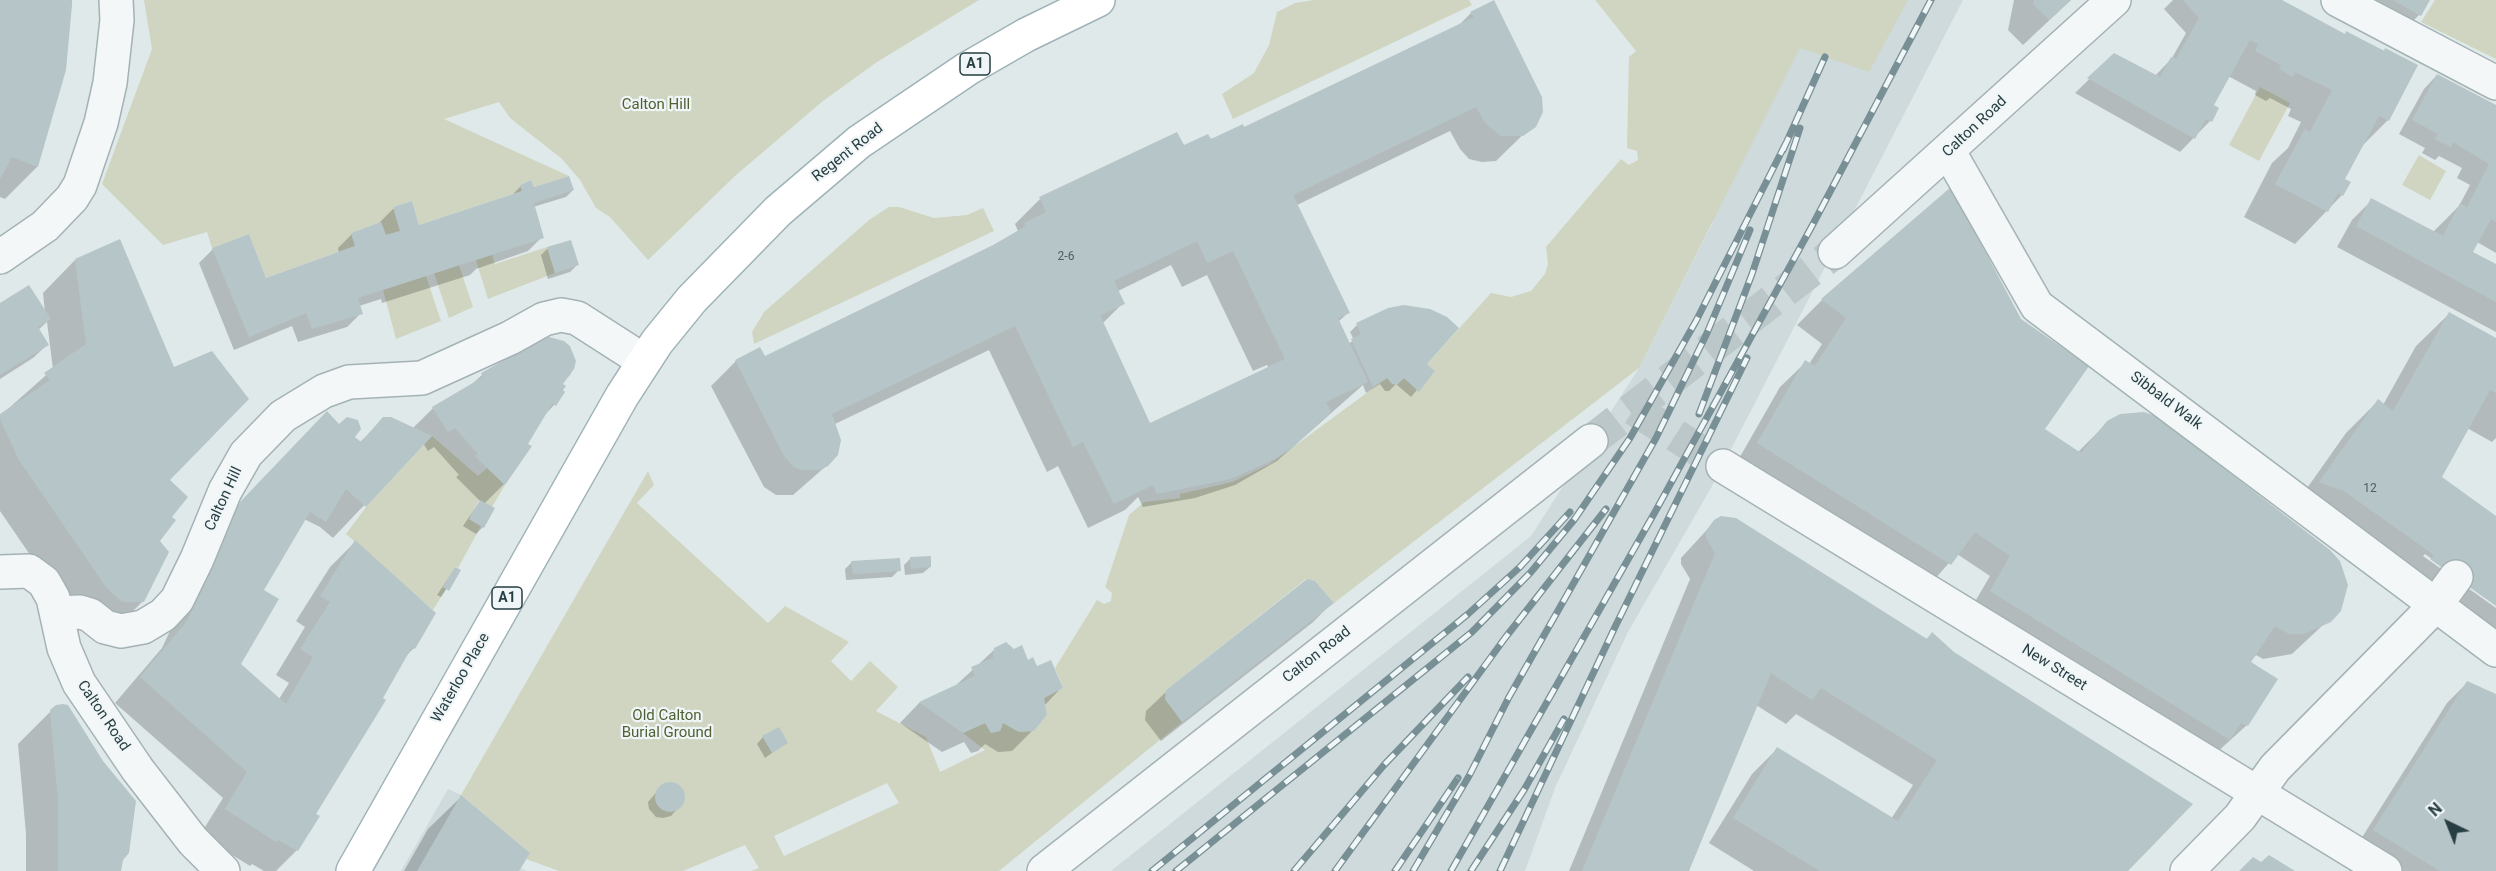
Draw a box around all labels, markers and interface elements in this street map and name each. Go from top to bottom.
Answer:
road number: A1 [960,53,990,75]
street label: Calton Road [1939,93,2011,161]
park label: Calton Hill [622,96,690,114]
street label: Regent Road [809,120,887,186]
house number: 2-6 [1058,250,1074,264]
street label: Sibbald Walk [2126,368,2206,434]
street label: Calton Hill [201,464,247,534]
house number: 12 [2363,482,2377,496]
road number: A1 [492,587,522,609]
street label: Calton Road [1279,623,1355,687]
street label: Waterloo Place [428,630,494,726]
street label: New Street [2018,641,2090,695]
street label: Calton Road [73,677,133,755]
park label: Old Calton Burial Ground [622,707,712,742]
north arrow [2418,793,2478,853]
text: N [2425,799,2446,820]

